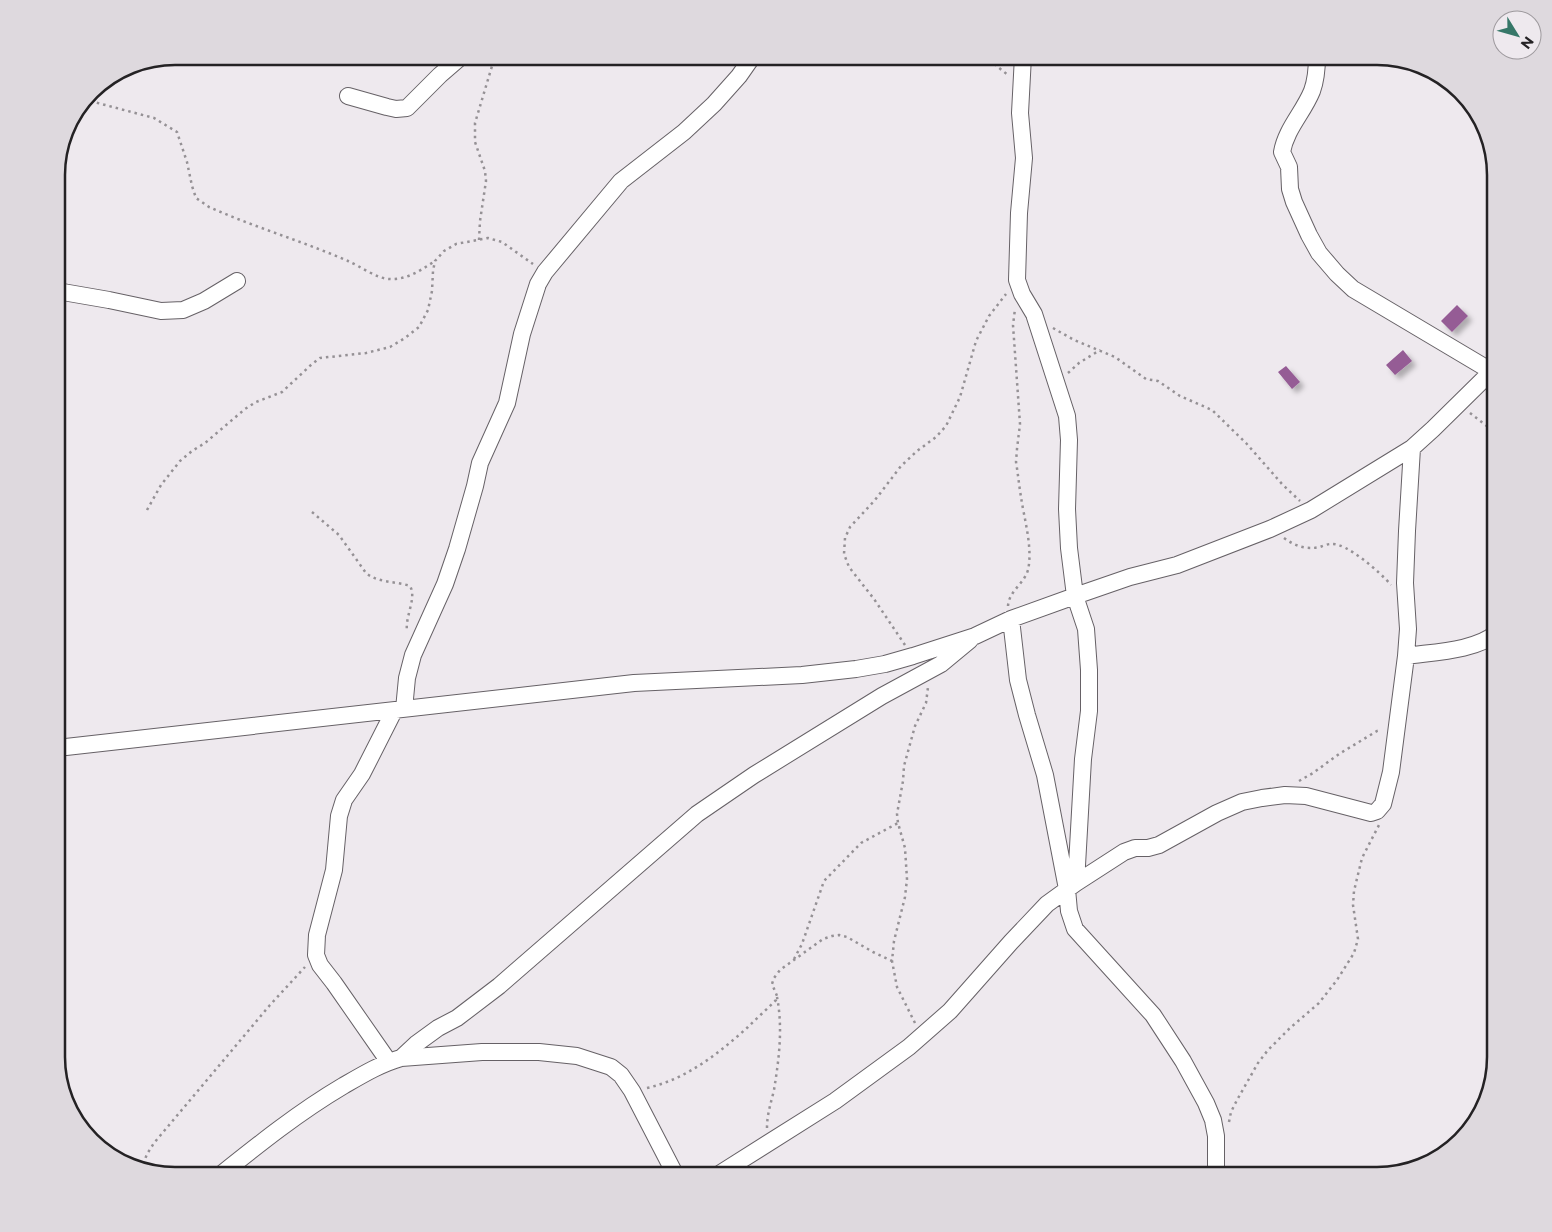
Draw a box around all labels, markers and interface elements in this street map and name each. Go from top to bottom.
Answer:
north arrow [1492,10,1542,60]
text: N [1517,33,1538,53]

